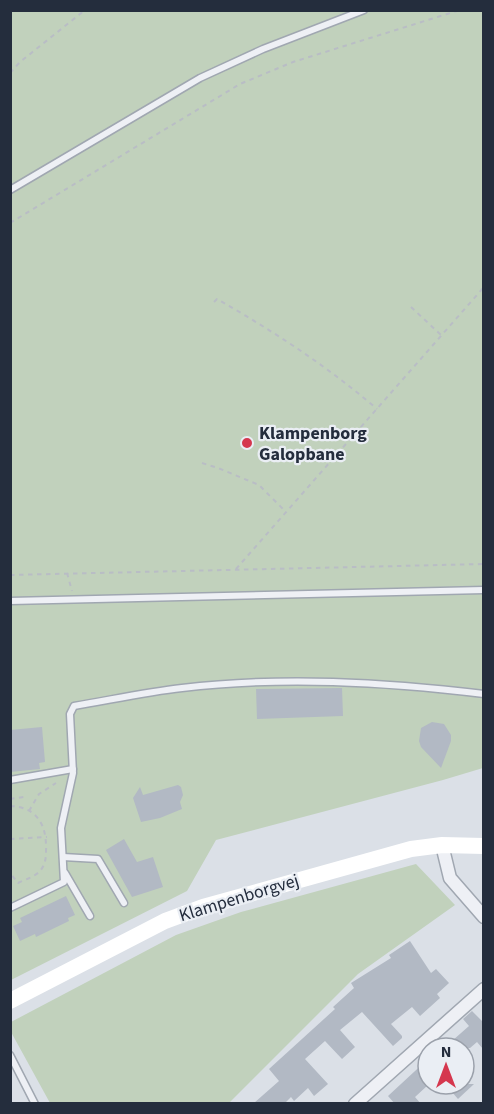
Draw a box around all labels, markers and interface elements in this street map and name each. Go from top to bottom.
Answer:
place label: Klampenborg Galopbane [259,421,367,467]
marker: Klampenborg Galopbane [240,436,254,450]
street label: Klampenborgvej [176,868,302,928]
north arrow [416,1036,476,1096]
text: N [441,1041,451,1063]

